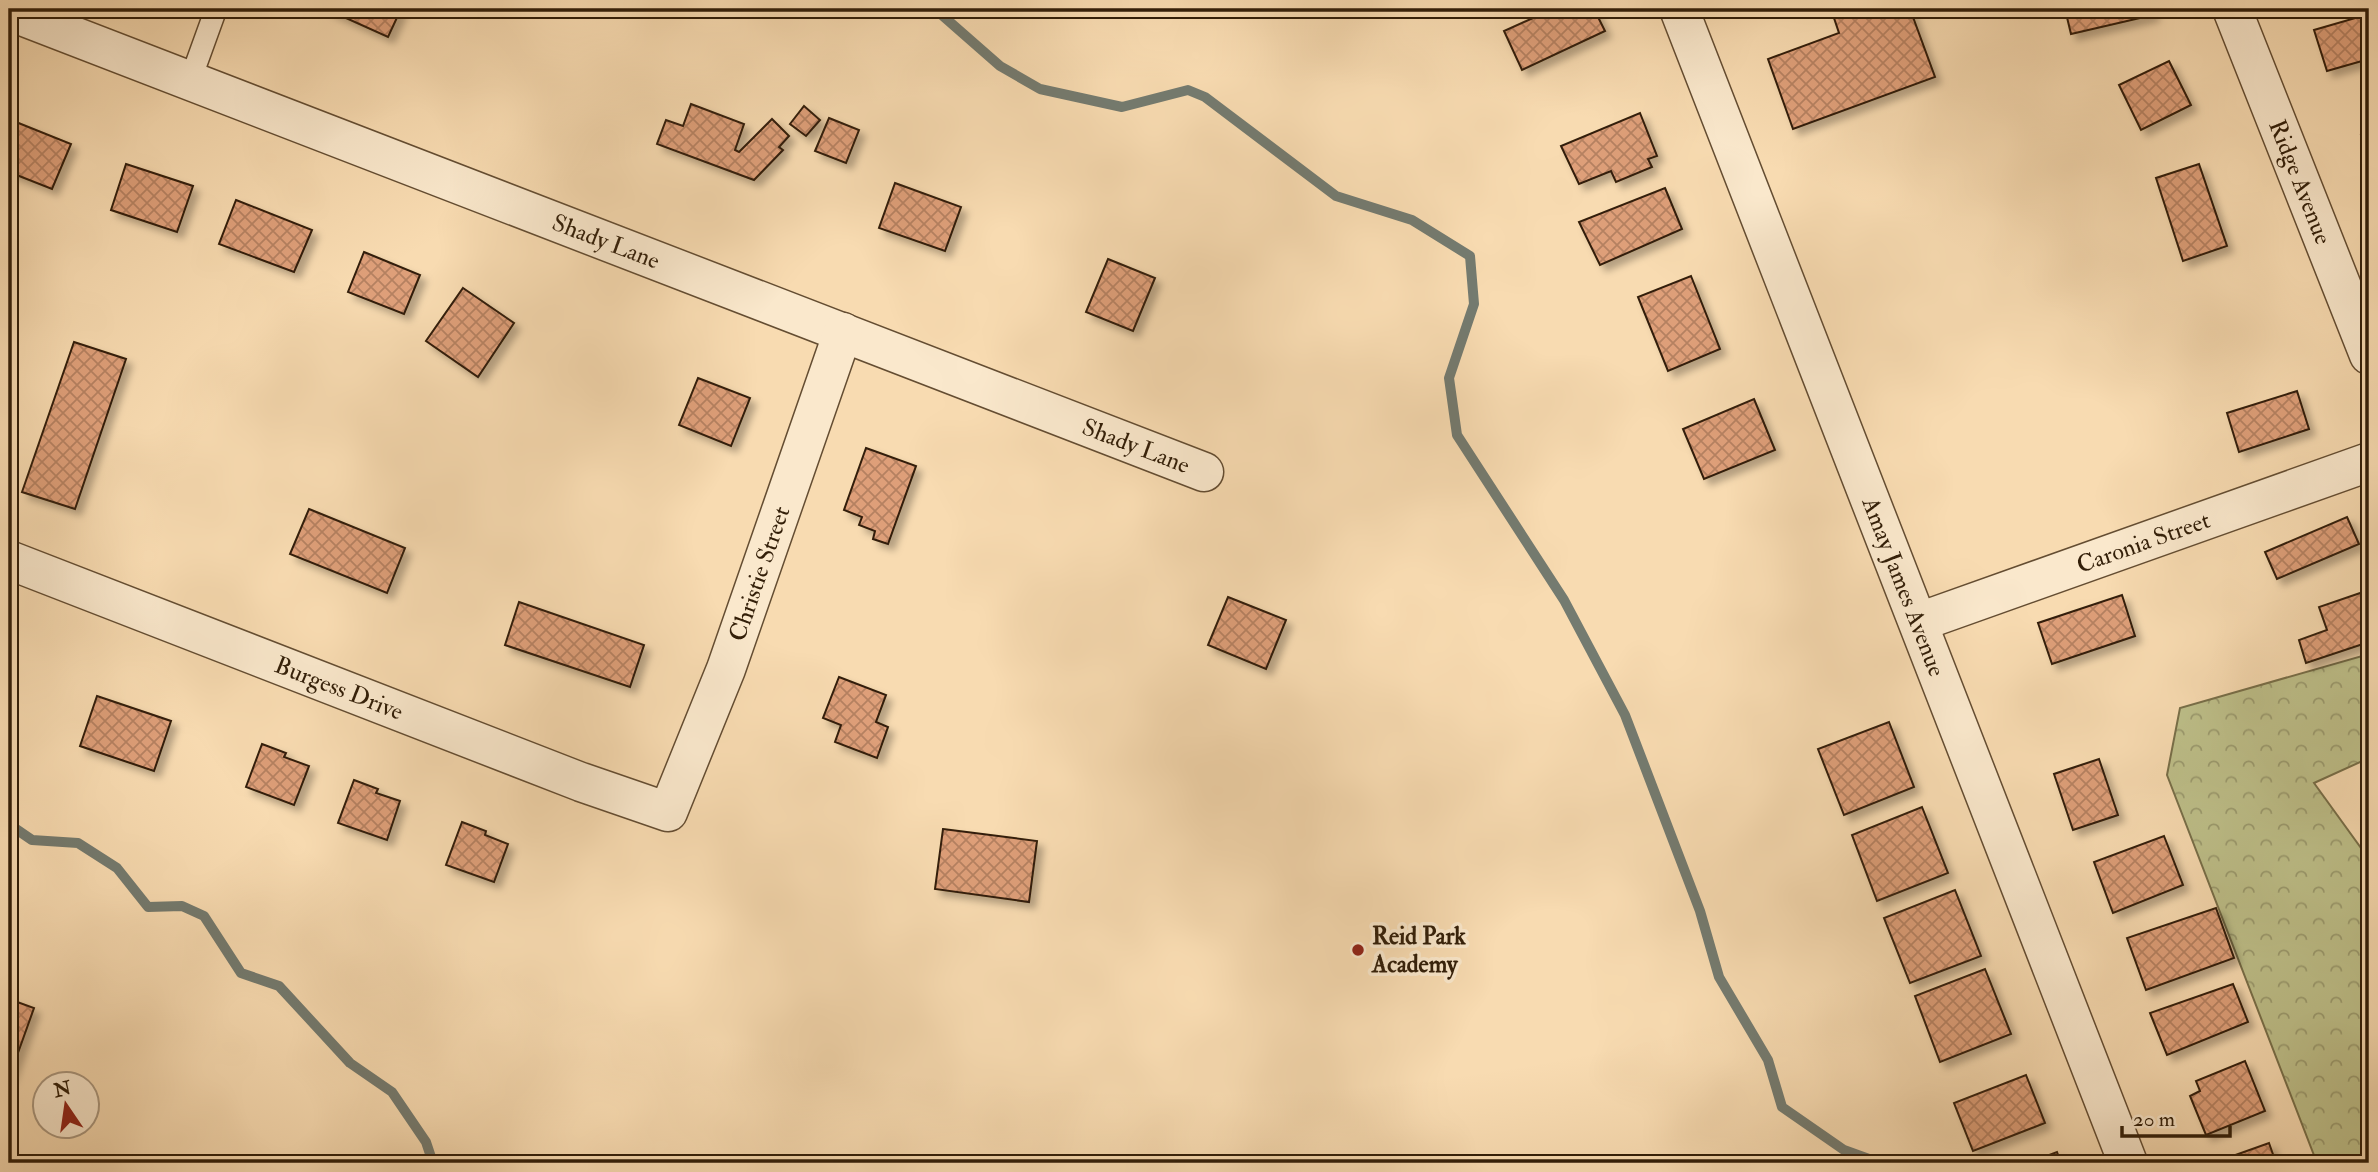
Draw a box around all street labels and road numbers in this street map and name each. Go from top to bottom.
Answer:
street label: Ridge Avenue [2262,115,2339,249]
street label: Shady Lane [548,207,664,276]
street label: Shady Lane [1078,411,1194,481]
street label: Amay James Avenue [1855,492,1953,681]
street label: Christie Street [721,502,797,645]
street label: Caronia Street [2072,504,2214,580]
street label: Burgess Drive [270,649,408,727]

